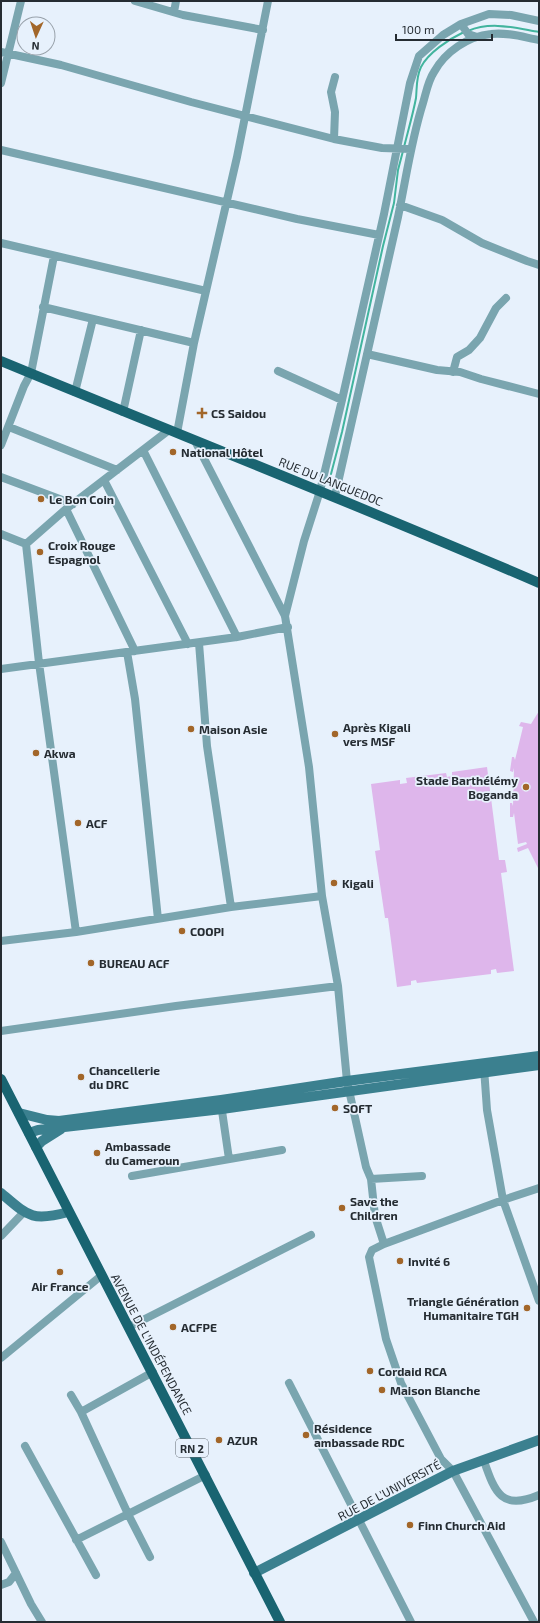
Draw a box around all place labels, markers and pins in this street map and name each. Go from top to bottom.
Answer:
place label: CS Saidou [211,406,266,420]
marker: CS Saidou [196,407,208,419]
place label: National Hôtel [181,445,263,459]
marker: National Hôtel [168,447,178,457]
place label: Le Bon Coin [49,492,114,506]
marker: Le Bon Coin [36,494,46,504]
place label: Croix Rouge Espagnol [48,538,116,566]
marker: Croix Rouge Espagnol [35,547,45,557]
place label: Après Kigali vers MSF [343,720,411,748]
place label: Maison Asie [199,722,268,736]
marker: Maison Asie [186,724,196,734]
marker: Après Kigali vers MSF [330,729,340,739]
place label: Akwa [44,746,76,760]
marker: Akwa [31,748,41,758]
place label: Stade Barthélémy Boganda [416,773,518,801]
marker: Stade Barthélémy Boganda [521,782,531,792]
place label: ACF [86,816,108,830]
marker: ACF [73,818,83,828]
place label: Kigali [342,876,374,890]
marker: Kigali [329,878,339,888]
place label: COOPI [190,924,224,938]
marker: COOPI [177,926,187,936]
place label: BUREAU ACF [99,956,170,970]
marker: BUREAU ACF [86,958,96,968]
place label: Chancellerie du DRC [89,1063,160,1091]
marker: Chancellerie du DRC [76,1072,86,1082]
place label: SOFT [343,1101,373,1115]
marker: SOFT [330,1103,340,1113]
place label: Ambassade du Cameroun [105,1139,180,1167]
marker: Ambassade du Cameroun [92,1148,102,1158]
place label: Save the Children [350,1194,399,1222]
marker: Save the Children [337,1203,347,1213]
place label: Invité 6 [408,1254,450,1268]
marker: Invité 6 [395,1256,405,1266]
marker: Air France [55,1267,65,1277]
place label: Air France [31,1279,89,1293]
place label: Triangle Génération Humanitaire TGH [407,1294,519,1322]
marker: Triangle Génération Humanitaire TGH [522,1303,532,1313]
place label: ACFPE [181,1320,217,1334]
marker: ACFPE [168,1322,178,1332]
place label: Cordaid RCA [378,1364,447,1378]
marker: Cordaid RCA [365,1366,375,1376]
place label: Maison Blanche [390,1383,480,1397]
marker: Maison Blanche [377,1385,387,1395]
place label: Résidence ambassade RDC [314,1421,405,1449]
marker: Résidence ambassade RDC [301,1430,311,1440]
place label: AZUR [227,1433,258,1447]
marker: AZUR [214,1435,224,1445]
place label: Finn Church Aid [418,1518,505,1532]
marker: Finn Church Aid [405,1520,415,1530]

